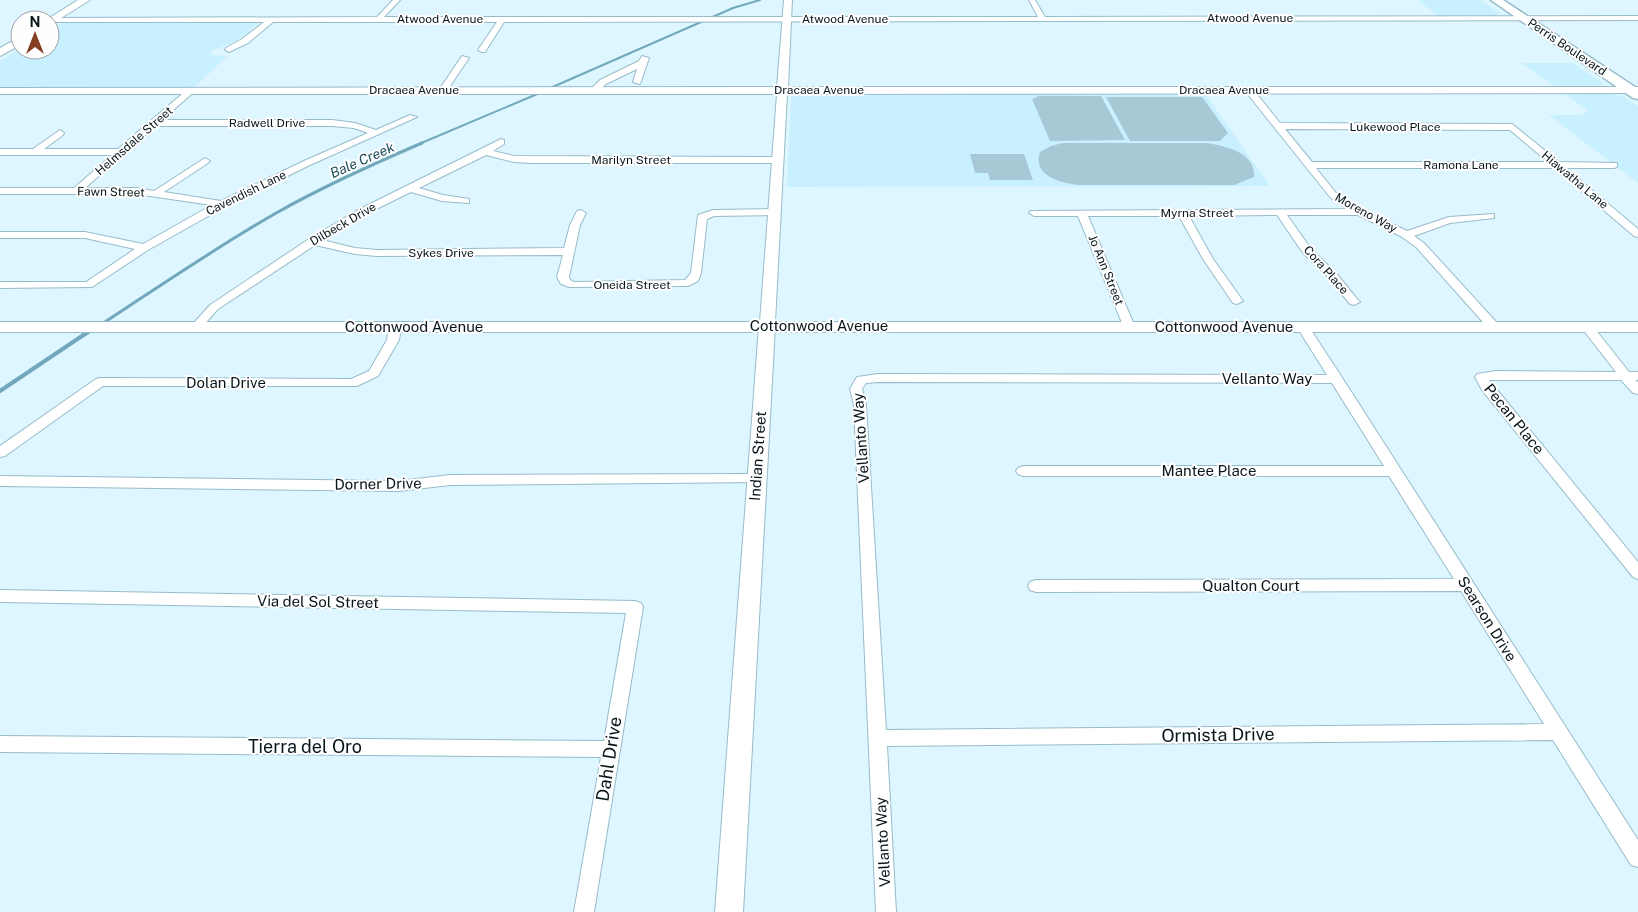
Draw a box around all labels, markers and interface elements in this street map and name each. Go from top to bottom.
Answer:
north arrow [10,10,60,60]
street label: Atwood Avenue [1207,11,1294,25]
street label: Atwood Avenue [397,12,484,26]
street label: Atwood Avenue [802,12,889,26]
text: N [30,14,40,30]
street label: Perris Boulevard [1525,16,1609,78]
street label: Dracaea Avenue [369,83,459,97]
street label: Dracaea Avenue [774,83,864,97]
street label: Dracaea Avenue [1179,83,1269,97]
street label: Helmsdale Street [93,103,176,178]
street label: Radwell Drive [229,116,305,130]
street label: Lukewood Place [1349,120,1441,134]
water label: Bale Creek [327,139,397,181]
street label: Hiawatha Lane [1539,148,1611,212]
street label: Marilyn Street [591,153,671,167]
street label: Ramona Lane [1423,158,1499,172]
street label: Cavendish Lane [204,167,289,218]
street label: Fawn Street [77,184,145,200]
street label: Moreno Way [1333,190,1400,236]
street label: Dilbeck Drive [308,199,379,248]
street label: Myrna Street [1160,206,1234,220]
street label: Jo Ann Street [1086,233,1127,308]
street label: Cora Place [1301,243,1351,297]
street label: Sykes Drive [408,246,474,260]
street label: Oneida Street [593,278,671,292]
street label: Cottonwood Avenue [750,317,888,334]
street label: Cottonwood Avenue [345,318,483,335]
street label: Cottonwood Avenue [1155,318,1293,335]
street label: Vellanto Way [1222,370,1312,387]
street label: Dolan Drive [186,374,266,391]
street label: Pecan Place [1481,380,1548,457]
street label: Vellanto Way [849,392,872,484]
street label: Indian Street [746,410,769,501]
street label: Mantee Place [1162,462,1256,479]
street label: Dorner Drive [334,474,422,493]
street label: Searson Drive [1455,573,1520,664]
street label: Qualton Court [1202,577,1300,594]
street label: Via del Sol Street [257,592,379,611]
street label: Dahl Drive [591,715,626,803]
street label: Ormista Drive [1161,723,1275,746]
street label: Tierra del Oro [248,736,362,757]
street label: Vellanto Way [872,796,893,888]

